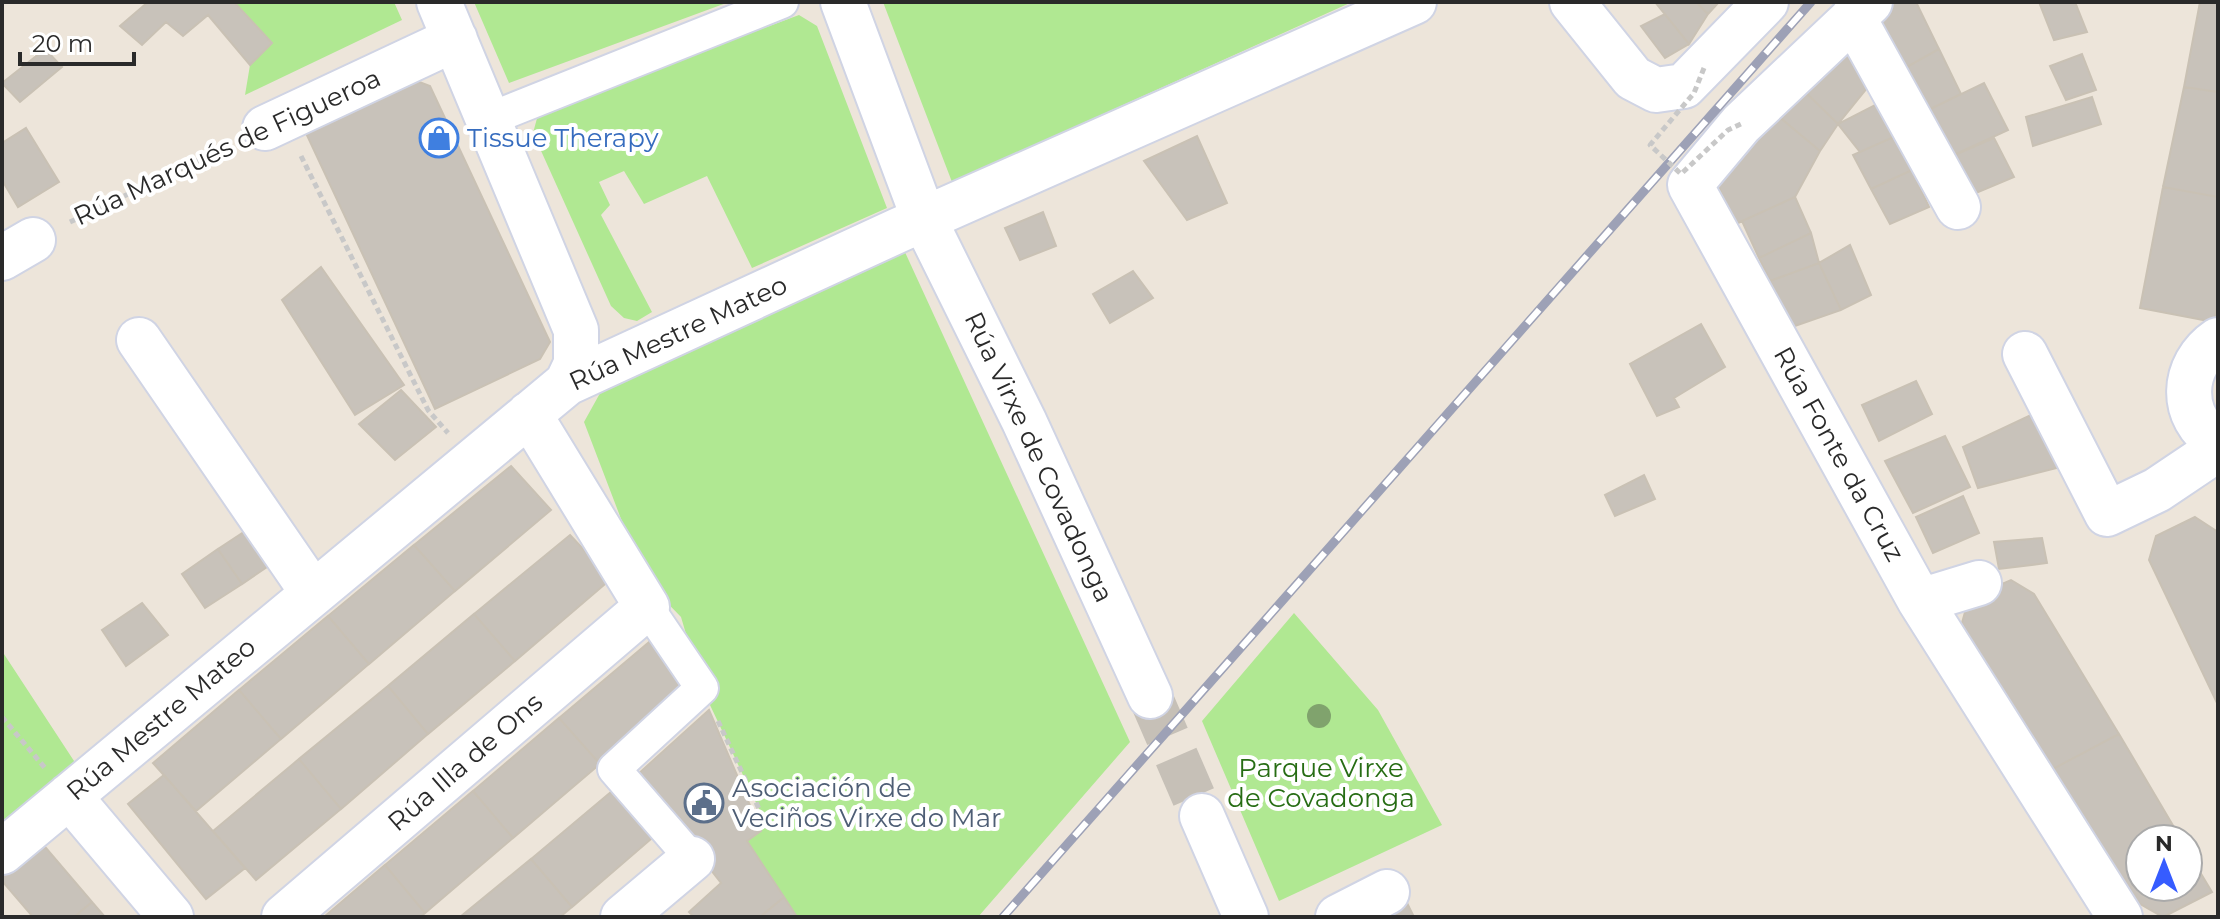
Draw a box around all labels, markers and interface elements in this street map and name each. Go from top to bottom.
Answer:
scale bar [20,16,134,66]
text: 20 m [32,29,93,58]
street label: Rúa Marqués de Figueroa [68,62,386,232]
shop icon: Tissue Therapy [418,117,460,159]
place label: Tissue Therapy [467,122,659,154]
street label: Rúa Mestre Mateo [564,268,792,398]
street label: Rúa Virxe de Covadonga [958,307,1120,607]
street label: Rúa Fonte da Cruz [1767,341,1911,567]
street label: Rúa Mestre Mateo [60,631,262,807]
street label: Rúa Illa de Ons [381,686,549,838]
park label: Parque Virxe de Covadonga [1227,752,1415,814]
place label: Asociación de Veciños Virxe do Mar [732,772,1001,834]
public building icon: Asociación de Veciños Virxe do Mar [683,782,725,824]
north arrow [2124,823,2204,903]
text: N [2155,830,2173,857]

